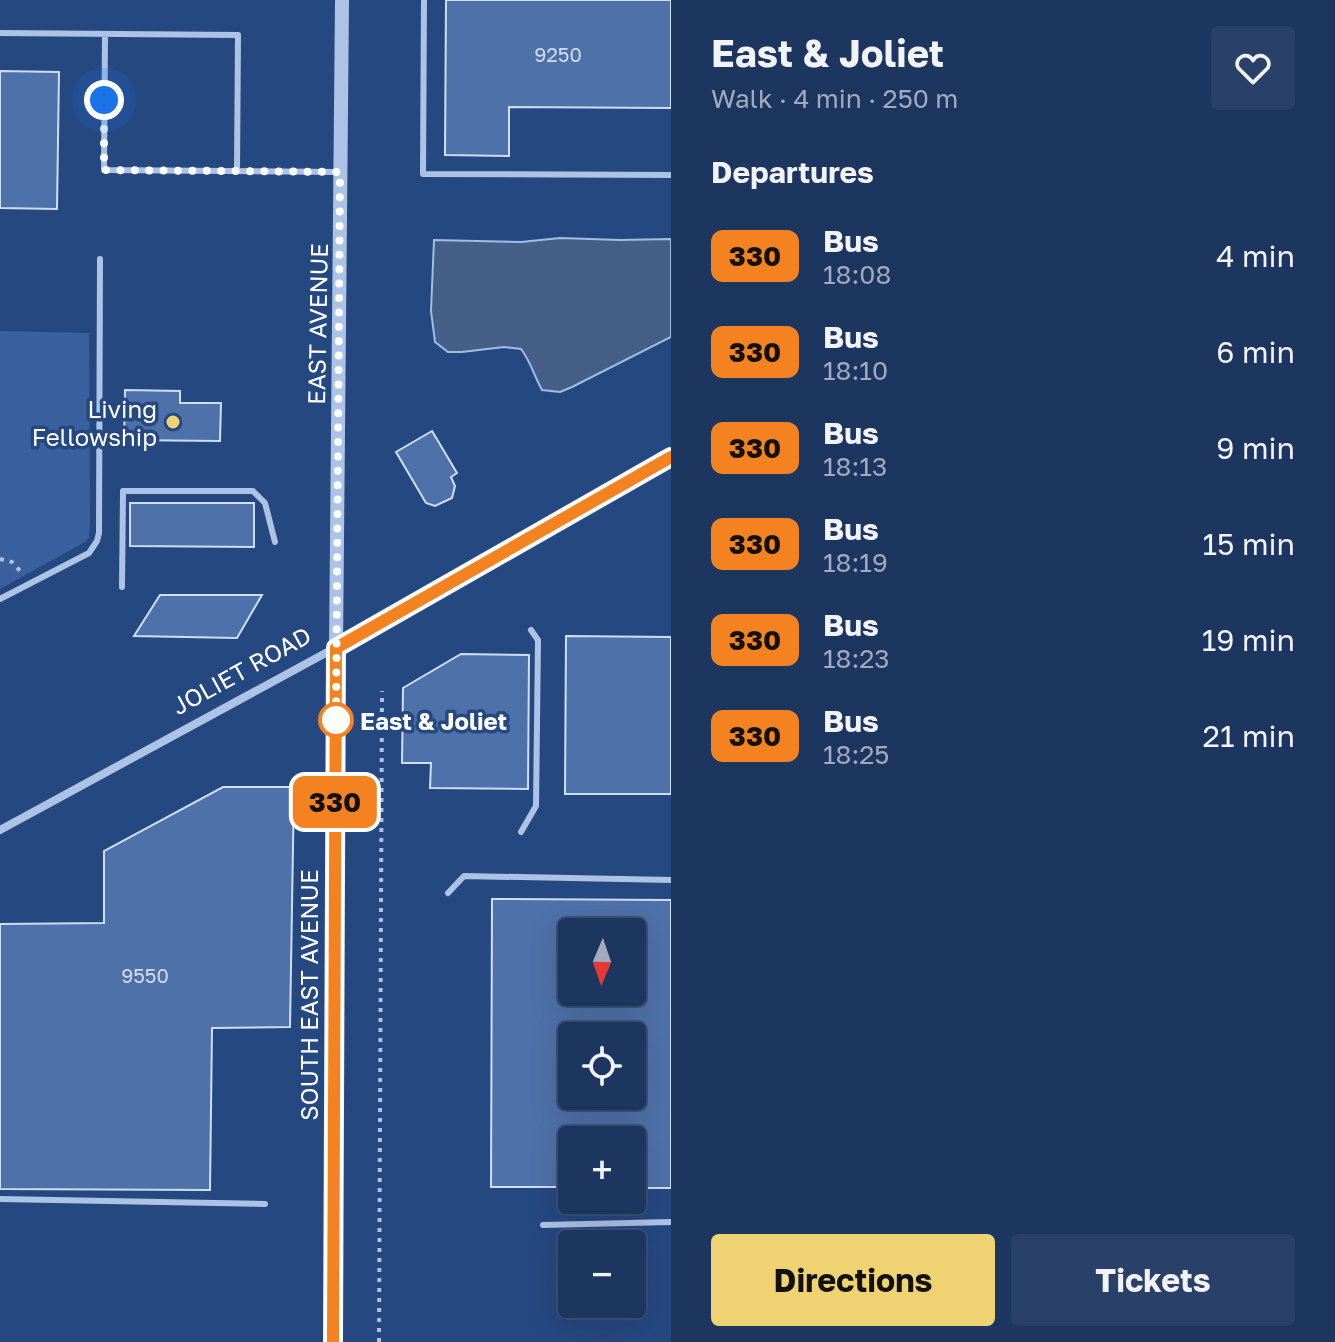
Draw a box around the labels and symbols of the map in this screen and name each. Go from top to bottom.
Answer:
house number: 9250 [534,42,582,66]
your location [84,80,124,120]
street label: EAST AVENUE [301,243,333,405]
place label: Living Fellowship [32,394,157,451]
marker: Living Fellowship [164,413,182,431]
street label: JOLIET ROAD [166,620,316,720]
marker: East & Joliet [319,703,353,737]
place label: East & Joliet [360,706,507,735]
line badge: 330 [289,776,381,828]
street label: SOUTH EAST AVENUE [294,869,323,1121]
north arrow [558,918,646,1006]
house number: 9550 [121,963,169,987]

